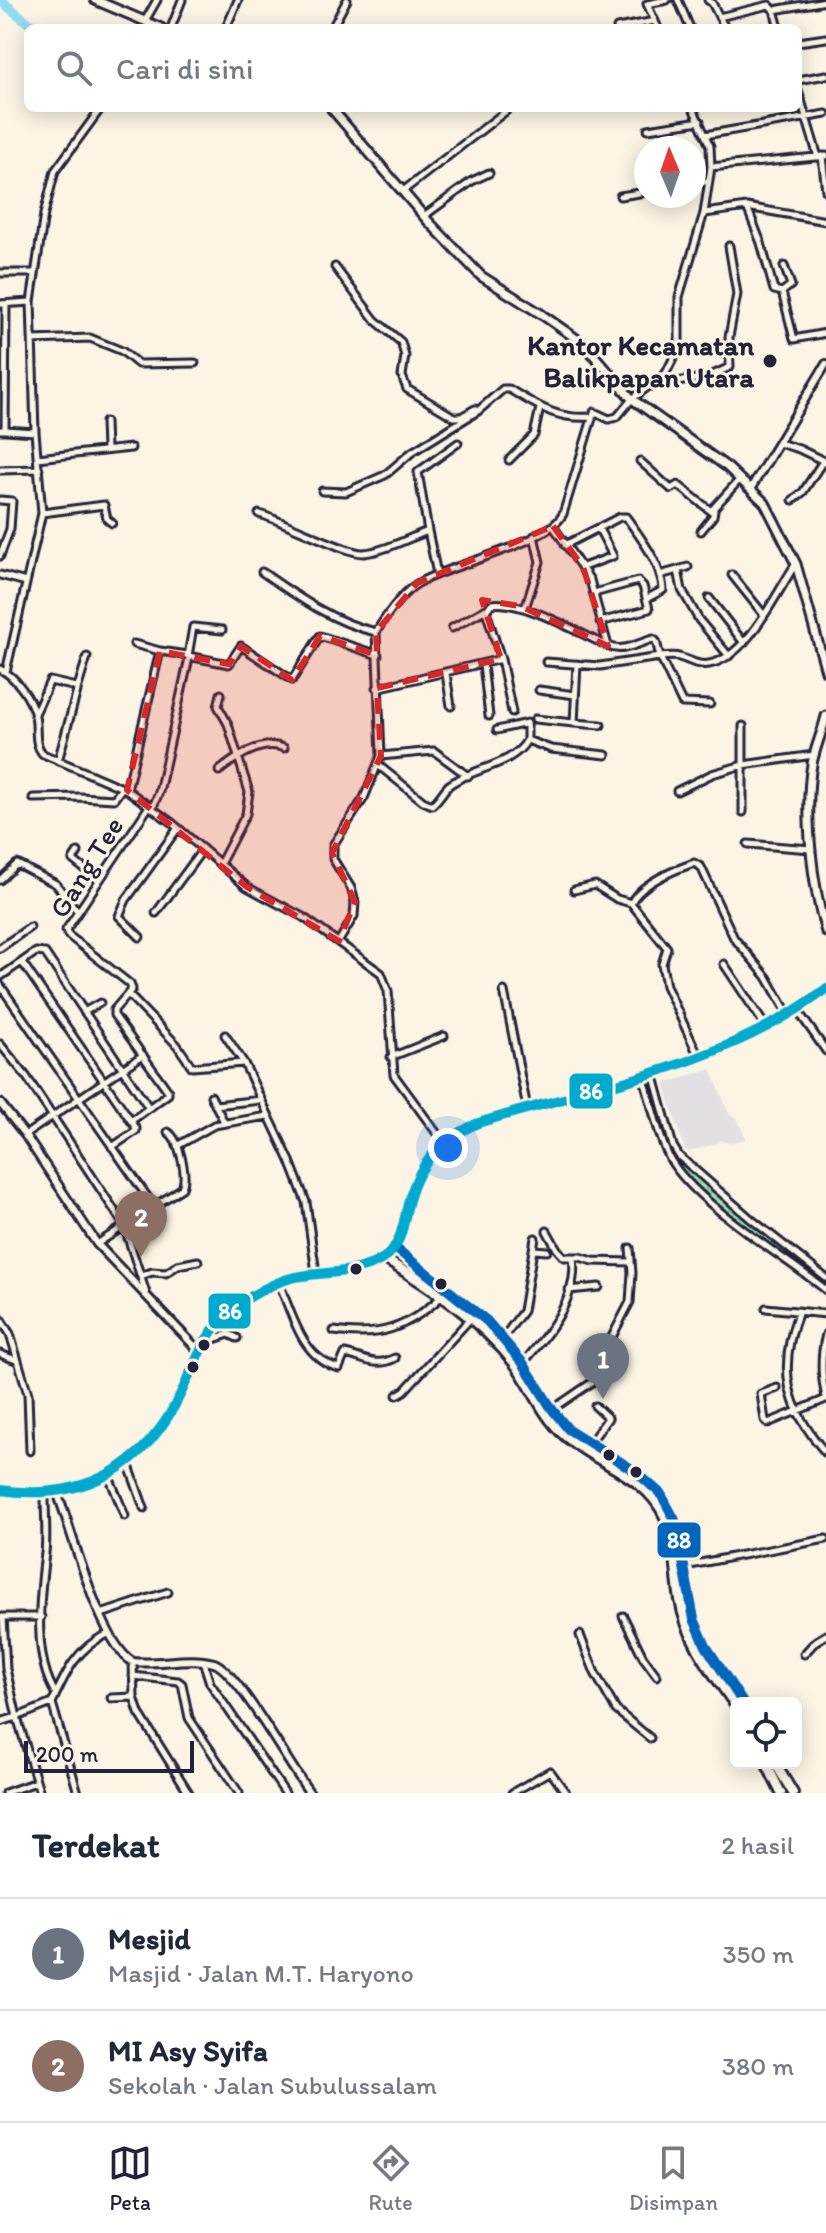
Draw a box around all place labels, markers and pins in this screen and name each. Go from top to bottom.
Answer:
place label: Kantor Kecamatan Balikpapan Utara [527,328,754,394]
marker: Kantor Kecamatan Balikpapan Utara [761,352,779,370]
pin: 2 [115,1191,167,1257]
unlabelled marker [348,1261,364,1277]
unlabelled marker [433,1276,449,1292]
pin: 1 [577,1333,629,1399]
unlabelled marker [196,1337,212,1353]
unlabelled marker [185,1359,201,1375]
unlabelled marker [601,1447,617,1463]
unlabelled marker [628,1464,644,1480]

